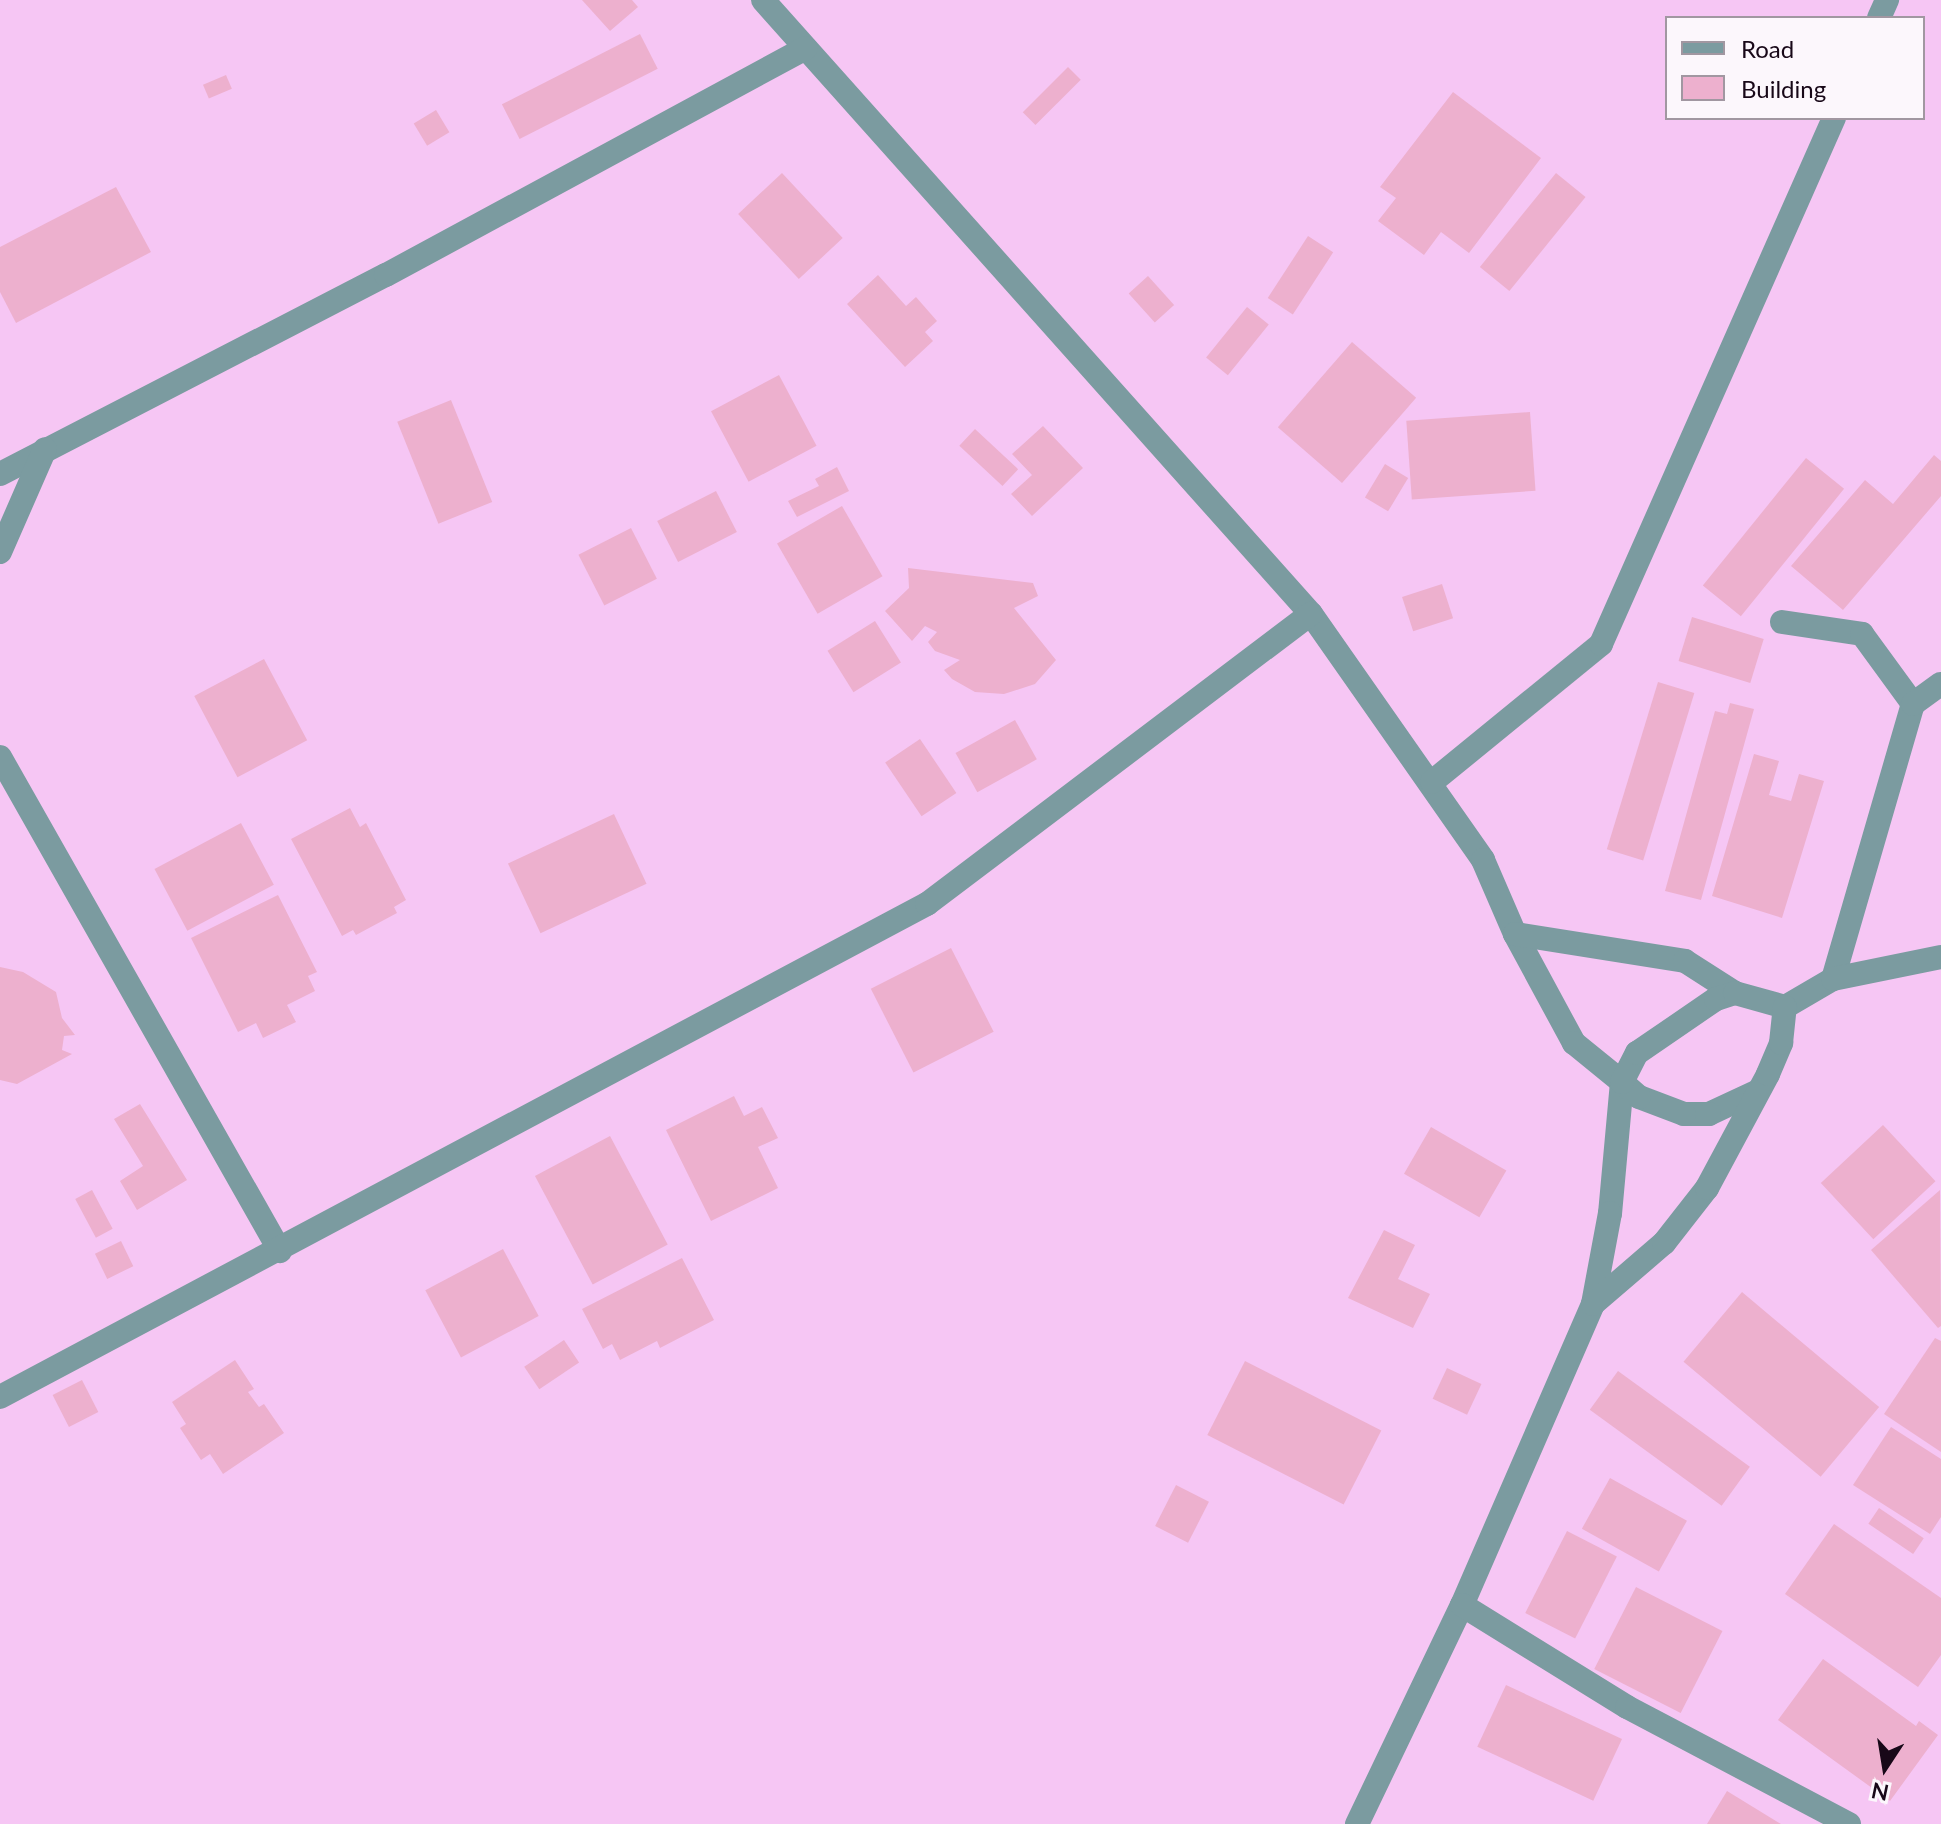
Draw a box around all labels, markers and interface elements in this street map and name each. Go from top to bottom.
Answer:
legend [1665,16,1925,120]
text: Road [1741,34,1794,63]
text: Building [1741,74,1826,103]
north arrow [1845,1728,1925,1808]
text: N [1869,1777,1891,1807]

